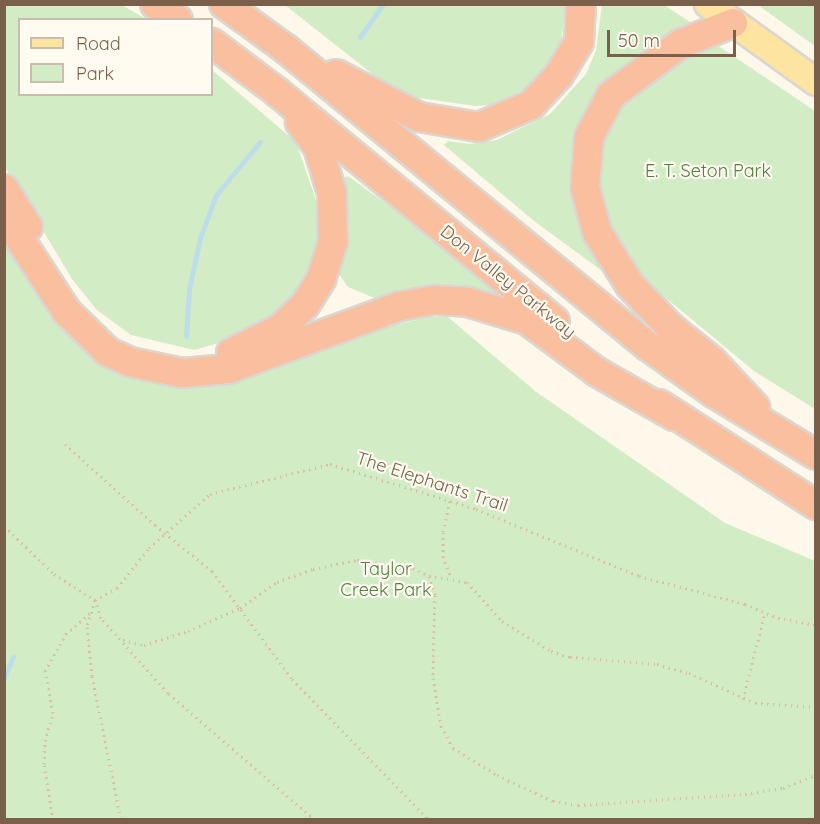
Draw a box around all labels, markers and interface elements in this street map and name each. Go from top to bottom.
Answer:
legend [18,18,213,96]
scale bar [610,18,739,56]
text: 50 m [618,29,660,52]
text: Road [76,32,121,55]
text: Park [76,62,114,85]
park label: E. T. Seton Park [645,160,771,182]
street label: Don Valley Parkway [436,221,580,343]
street label: The Elephants Trail [353,447,511,517]
park label: Taylor Creek Park [340,559,432,602]

